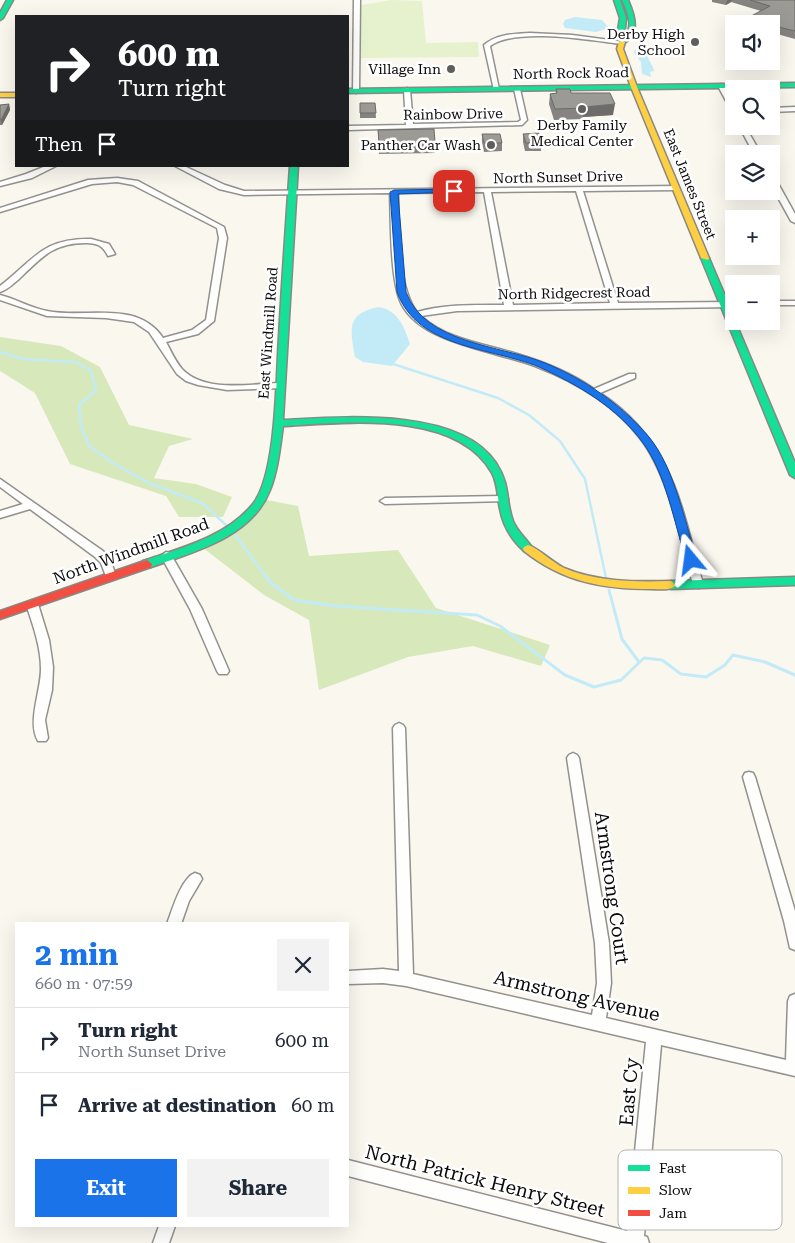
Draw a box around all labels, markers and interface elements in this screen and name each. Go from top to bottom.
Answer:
map controls [725,15,780,330]
button: sound [725,15,780,70]
place label: Derby High School [607,26,686,58]
text: 600 m [118,34,219,75]
icon: right [35,35,100,100]
marker: Derby High School [689,36,701,48]
place label: Village Inn [368,61,441,77]
marker: Village Inn [445,63,457,75]
street label: North Rock Road [513,64,629,82]
text: Turn right [118,76,226,101]
button: search [725,80,780,135]
marker: Derby Family Medical Center [576,103,588,115]
street label: Rainbow Drive [403,105,503,123]
place label: Derby Family Medical Center [530,117,634,149]
street label: East James Street [660,126,720,242]
icon: arrive [93,130,121,158]
text: Then [35,133,83,156]
place label: Panther Car Wash [361,137,481,153]
marker: Panther Car Wash [485,139,497,151]
button: layers [725,145,780,200]
street label: North Sunset Drive [493,168,623,186]
pin [433,170,475,212]
icon: arrive [440,177,468,205]
button: + [725,210,780,265]
street label: East Windmill Road [255,266,281,400]
button: − [725,275,780,330]
street label: North Ridgecrest Road [497,284,651,302]
street label: North Windmill Road [50,514,212,588]
position arrow [664,533,716,585]
street label: Armstrong Court [590,810,634,966]
text: 2 min [35,937,118,972]
button: close [277,939,329,991]
street label: Armstrong Avenue [492,966,662,1026]
text: 660 m · 07:59 [35,974,133,993]
text: Turn right [78,1019,178,1042]
icon: right [35,1026,63,1054]
text: 600 m [275,1029,329,1052]
text: North Sunset Drive [78,1042,226,1061]
street label: East Cy [615,1056,644,1127]
icon: arrive [35,1091,63,1119]
text: Arrive at destination [78,1094,276,1117]
text: 60 m [291,1094,335,1117]
street label: North Patrick Henry Street [363,1140,607,1222]
legend [618,1150,782,1230]
button: Exit [35,1159,177,1217]
button: Share [187,1159,329,1217]
text: Fast [659,1160,686,1176]
text: Slow [659,1182,692,1198]
text: Jam [659,1205,687,1221]

